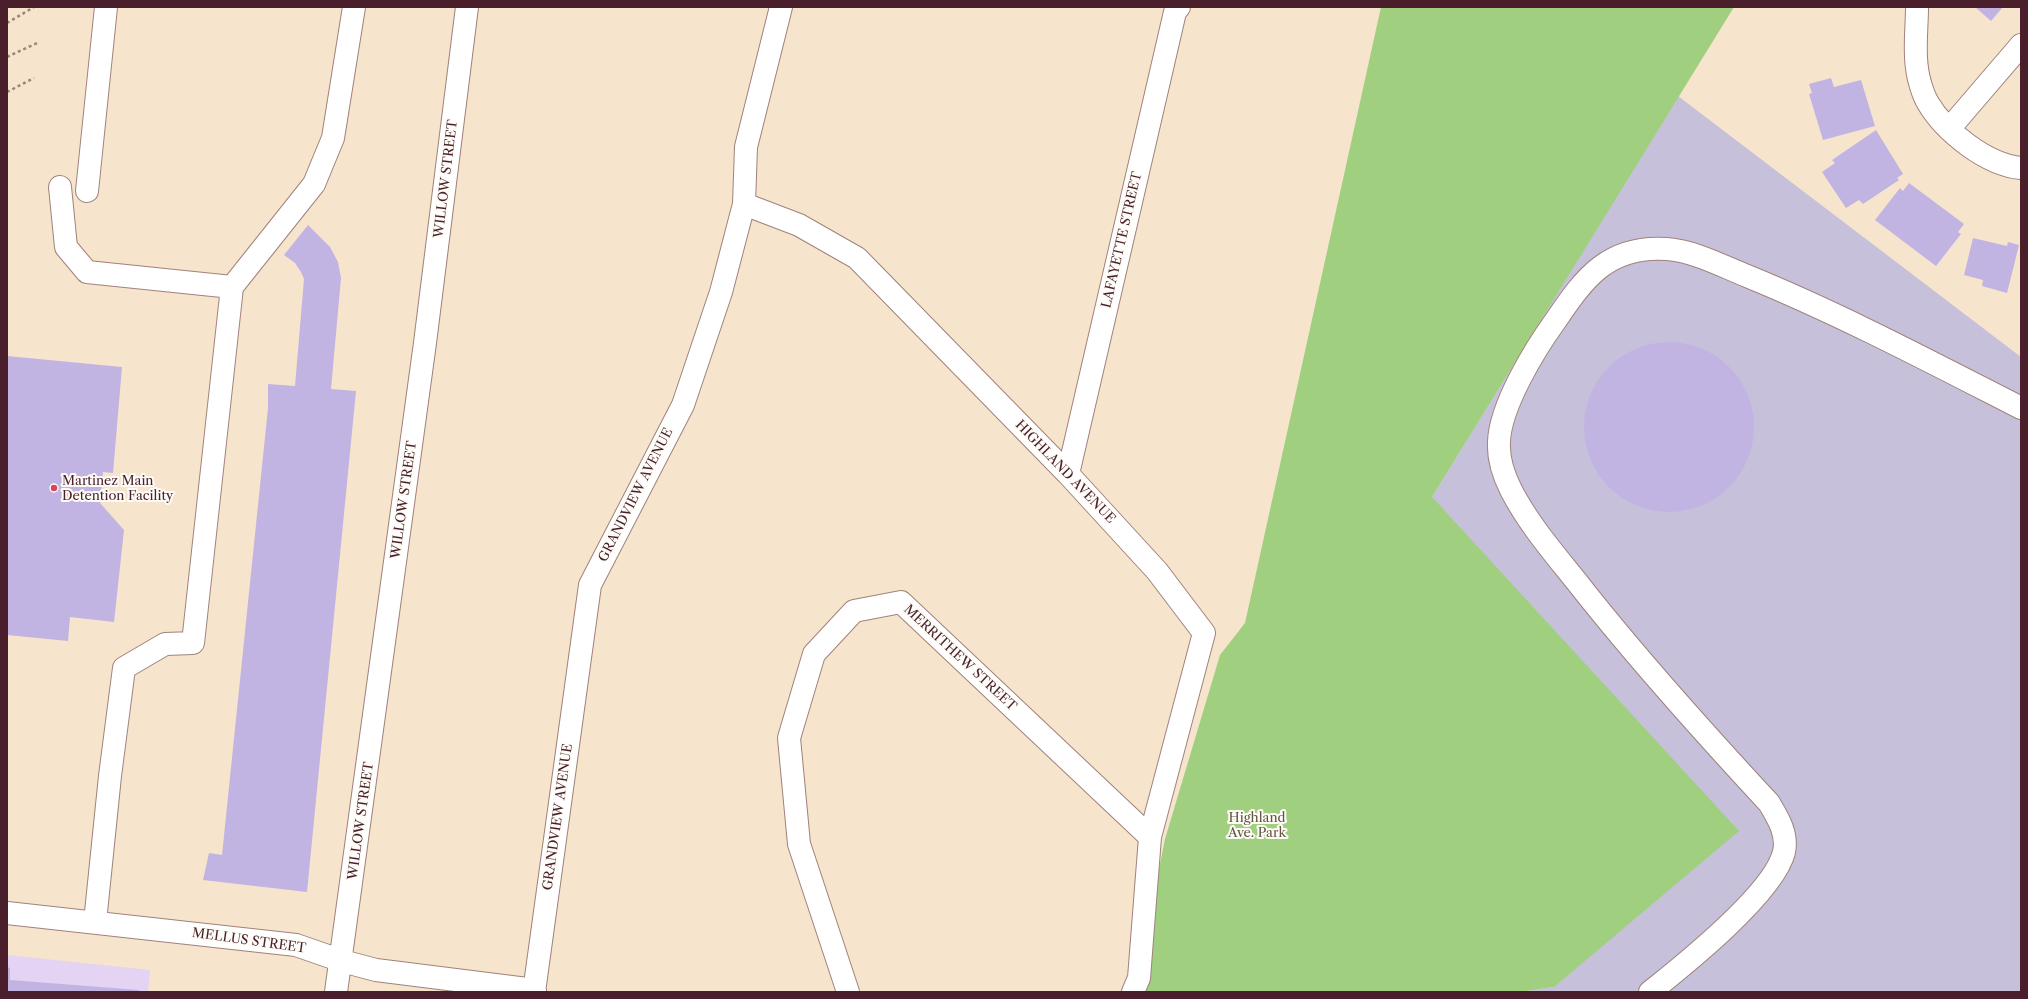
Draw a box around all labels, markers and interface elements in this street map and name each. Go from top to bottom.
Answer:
street label: WILLOW STREET [431,119,461,239]
street label: LAFAYETTE STREET [1099,170,1145,310]
street label: HIGHLAND AVENUE [1012,417,1118,527]
street label: GRANDVIEW AVENUE [595,426,677,564]
street label: WILLOW STREET [388,440,420,560]
place label: Martinez Main Detention Facility [62,473,173,504]
marker: Martinez Main Detention Facility [49,483,59,493]
street label: MERRITHEW STREET [900,602,1020,714]
street label: GRANDVIEW AVENUE [540,743,576,891]
street label: WILLOW STREET [345,761,377,881]
park label: Highland Ave. Park [1228,810,1286,841]
street label: MELLUS STREET [191,925,307,957]

